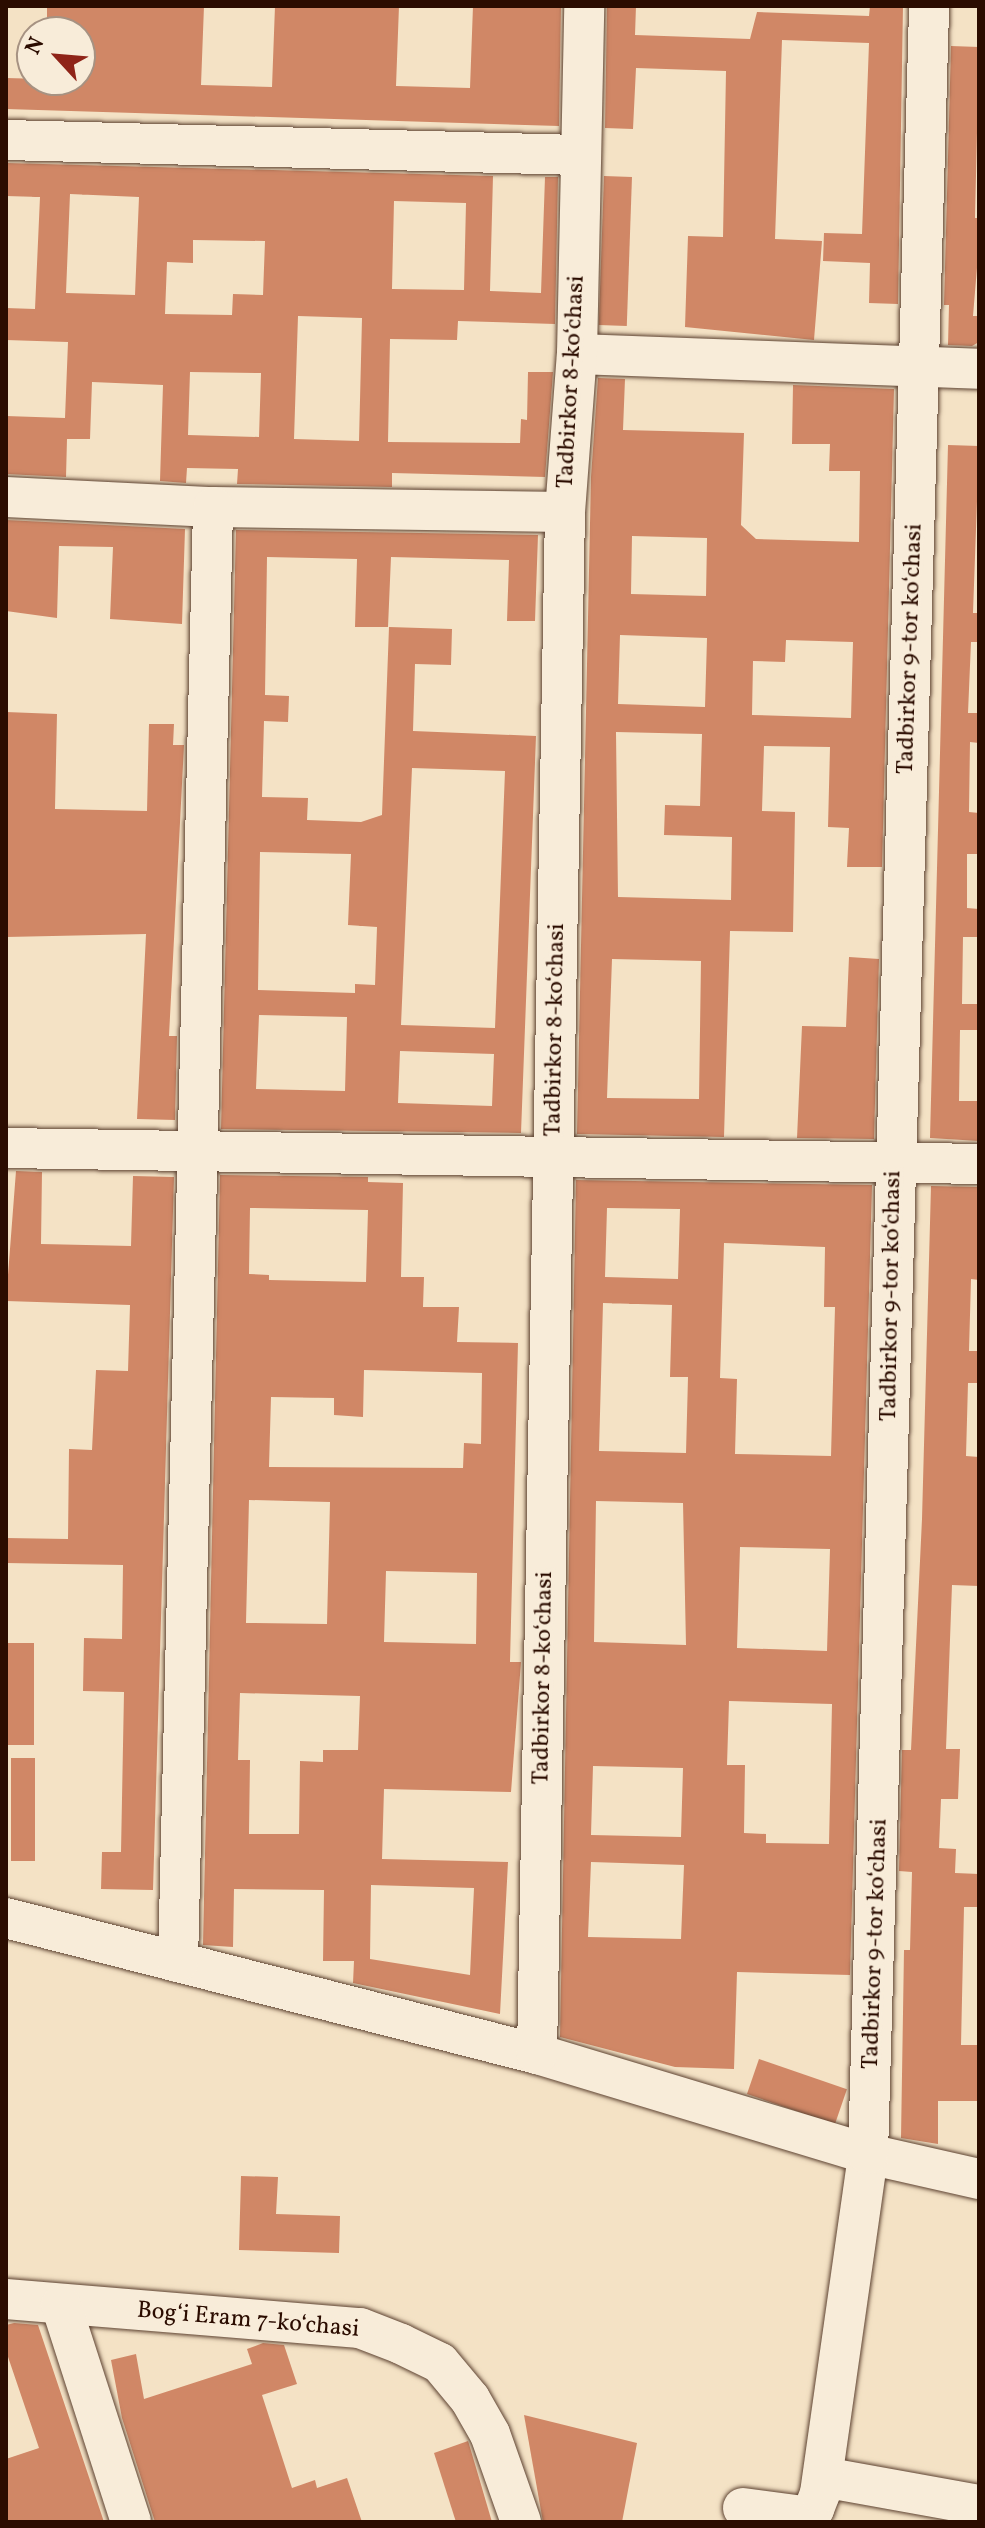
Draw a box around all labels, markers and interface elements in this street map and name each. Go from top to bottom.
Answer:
north arrow [16,16,96,96]
text: N [18,32,53,60]
street label: Tadbirkor 8-koʻchasi [552,275,592,489]
street label: Tadbirkor 9-tor koʻchasi [892,523,930,775]
street label: Tadbirkor 8-koʻchasi [540,923,572,1137]
street label: Tadbirkor 9-tor koʻchasi [875,1170,909,1422]
street label: Tadbirkor 8-koʻchasi [528,1571,560,1785]
street label: Tadbirkor 9-tor koʻchasi [857,1818,895,2070]
street label: Bogʻi Eram 7-koʻchasi [136,2297,360,2345]

